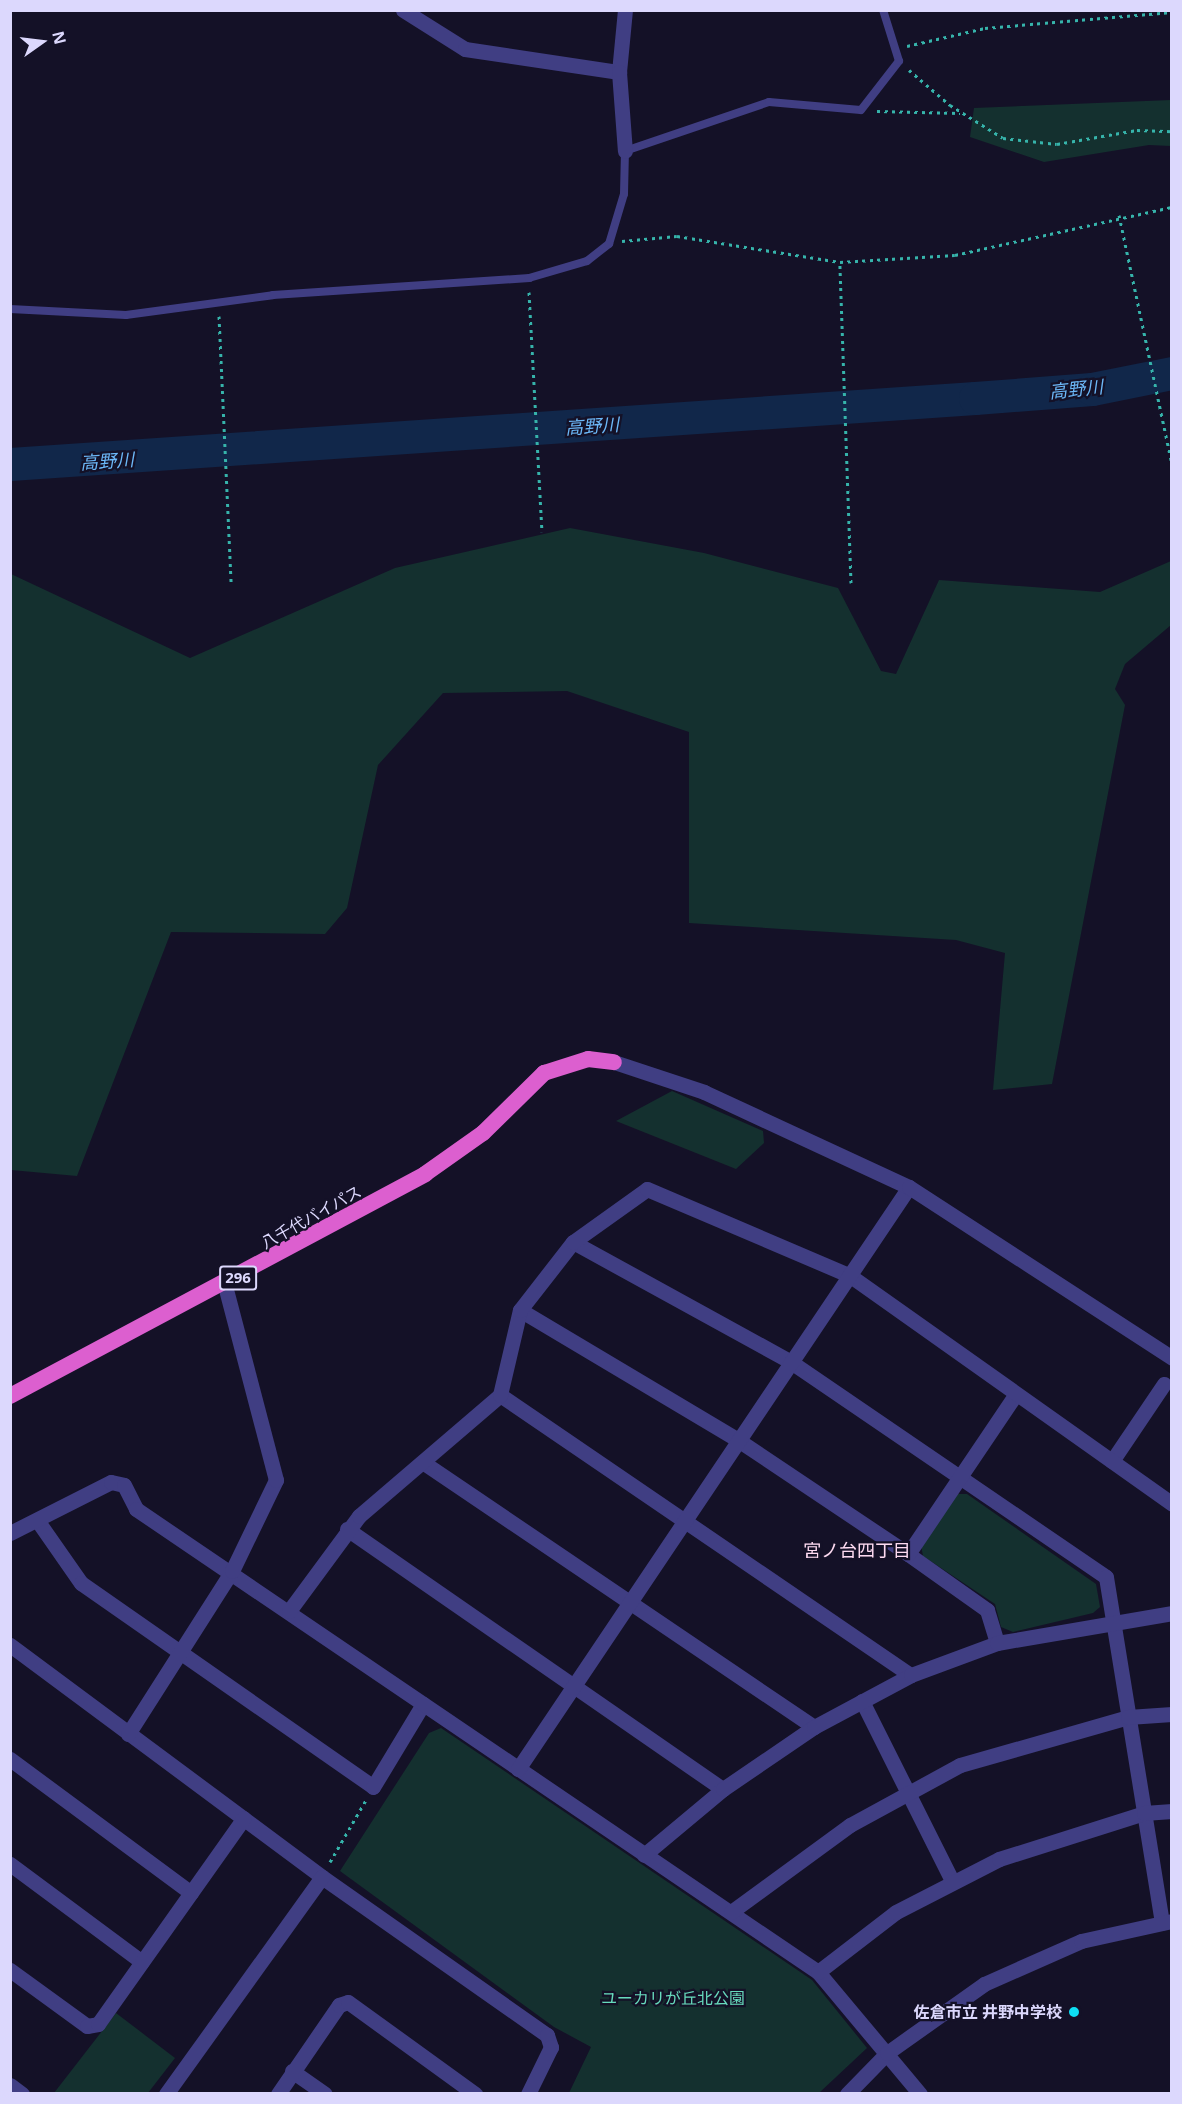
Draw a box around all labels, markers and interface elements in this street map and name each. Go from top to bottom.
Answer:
north arrow [12,12,72,72]
text: N [47,29,72,47]
water label: 高野川 [1048,375,1104,403]
water label: 高野川 [564,413,620,439]
water label: 高野川 [79,448,135,474]
street label: 八千代バイパス [257,1181,365,1253]
road number: 296 [218,1266,258,1290]
district label: 宮ノ台四丁目 [803,1539,911,1561]
park label: ユーカリが丘北公園 [601,1988,745,2008]
place label: 佐倉市立 井野中学校 [914,2002,1062,2022]
marker: 佐倉市立 井野中学校 [1067,2005,1081,2019]

